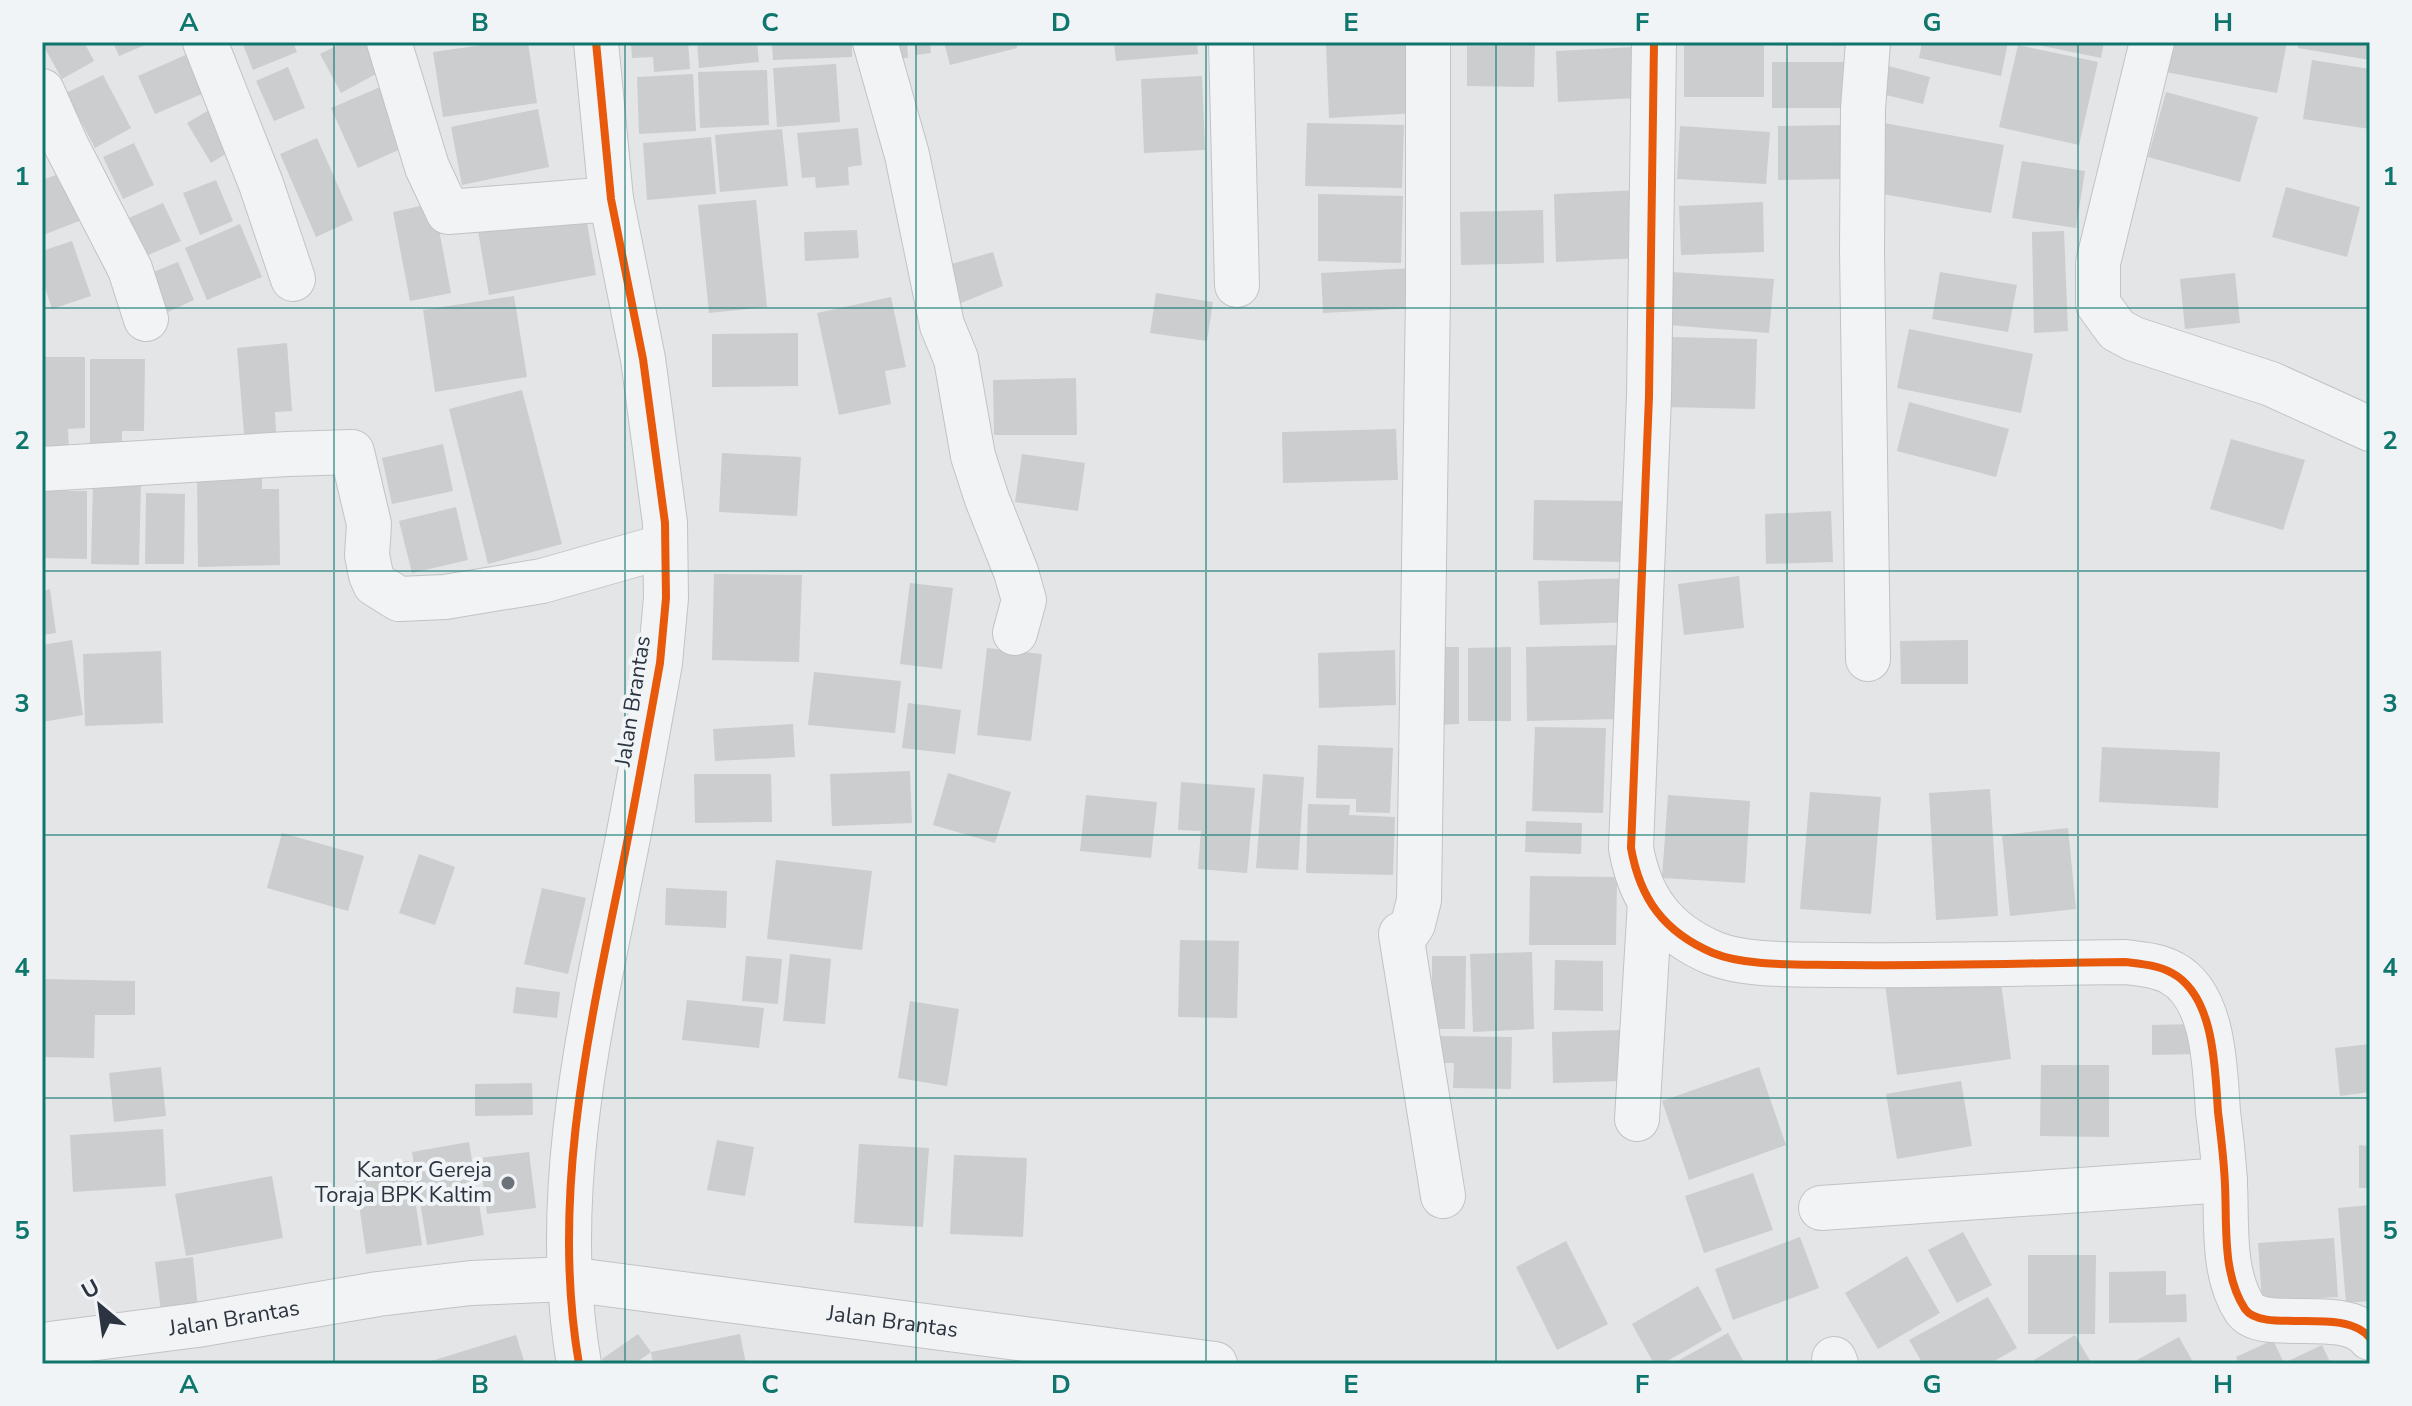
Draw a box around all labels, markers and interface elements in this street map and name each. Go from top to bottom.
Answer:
text: A [179,5,199,40]
text: B [471,5,489,40]
text: C [761,5,779,40]
text: D [1051,5,1071,40]
text: E [1343,5,1359,40]
text: F [1635,5,1649,40]
text: G [1922,5,1942,40]
text: H [2213,5,2233,40]
text: 1 [14,159,30,194]
text: 1 [2382,159,2398,194]
text: 2 [14,423,30,458]
text: 2 [2382,423,2398,458]
street label: Jalan Brantas [608,634,658,769]
text: 3 [14,686,30,721]
text: 3 [2382,686,2398,721]
text: 4 [14,950,30,985]
text: 4 [2382,950,2398,985]
place label: Kantor Gereja Toraja BPK Kaltim [315,1155,492,1210]
marker: Kantor Gereja Toraja BPK Kaltim [499,1174,517,1192]
text: 5 [14,1213,30,1248]
text: 5 [2382,1213,2398,1248]
north arrow [60,1266,140,1346]
text: U [76,1272,105,1306]
street label: Jalan Brantas [166,1293,302,1344]
street label: Jalan Brantas [824,1298,960,1345]
text: A [179,1367,199,1402]
text: B [471,1367,489,1402]
text: C [761,1367,779,1402]
text: D [1051,1367,1071,1402]
text: E [1343,1367,1359,1402]
text: F [1635,1367,1649,1402]
text: G [1922,1367,1942,1402]
text: H [2213,1367,2233,1402]

